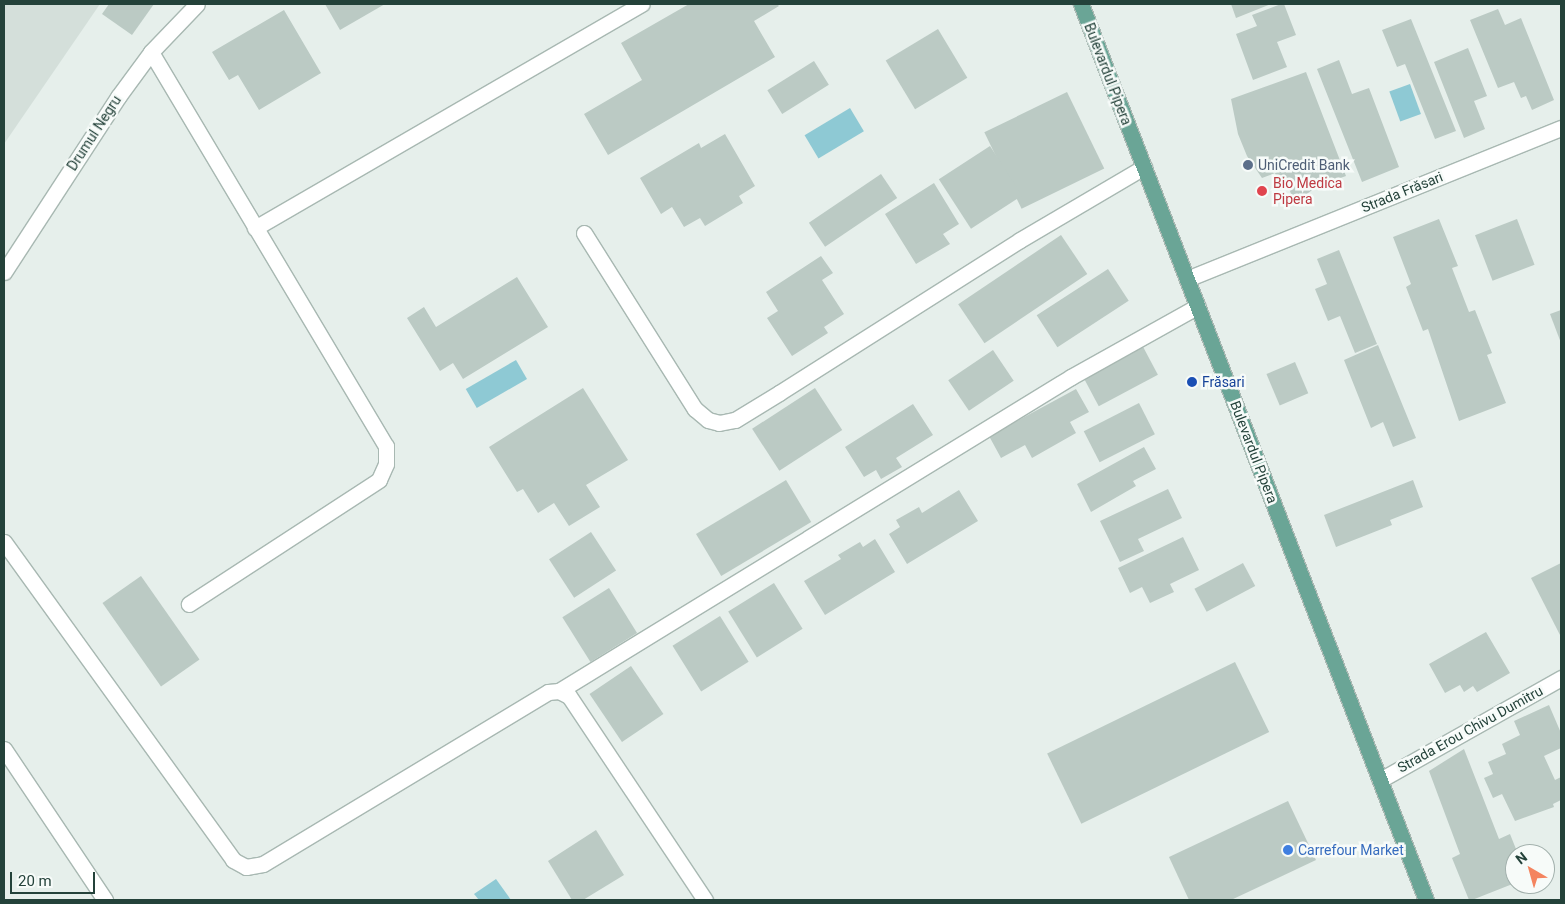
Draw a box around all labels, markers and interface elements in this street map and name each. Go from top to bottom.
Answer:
street label: Bulevardul Pipera [1081,20,1135,128]
street label: Drumul Negru [63,92,125,174]
place label: UniCredit Bank [1258,157,1350,173]
marker: UniCredit Bank [1242,159,1254,171]
street label: Strada Frăsari [1359,168,1445,216]
place label: Bio Medica Pipera [1273,175,1342,208]
marker: Bio Medica Pipera [1255,184,1269,198]
place label: Frăsari [1202,374,1245,390]
marker: Frăsari [1186,376,1198,388]
street label: Bulevardul Pipera [1227,398,1281,506]
street label: Strada Erou Chivu Dumitru [1394,682,1546,776]
place label: Carrefour Market [1298,842,1404,858]
marker: Carrefour Market [1282,844,1294,856]
north arrow [1505,844,1555,894]
text: N [1513,849,1530,867]
scale bar [12,862,98,894]
text: 20 m [18,872,52,890]

